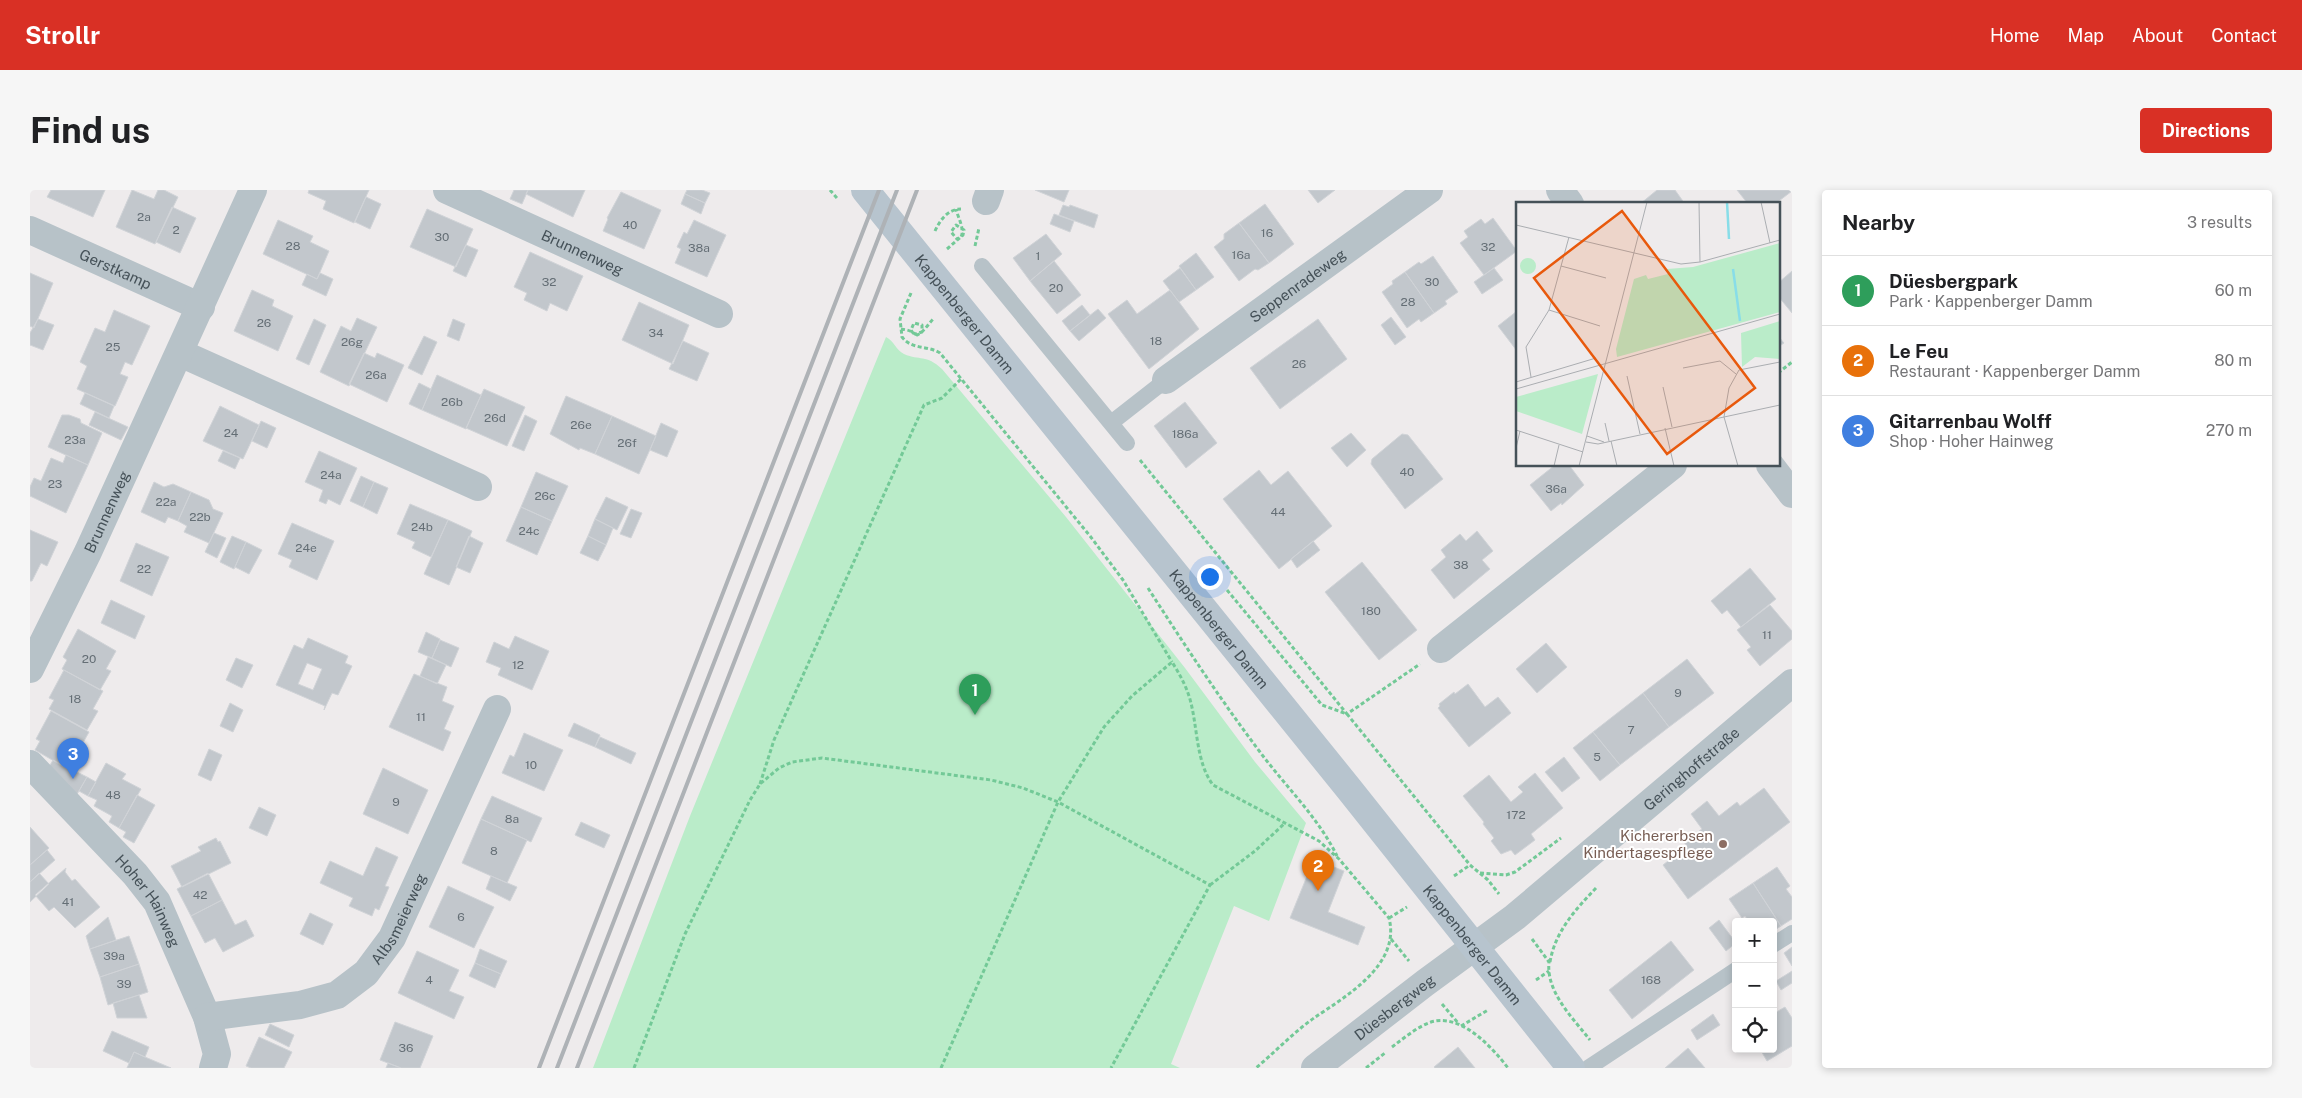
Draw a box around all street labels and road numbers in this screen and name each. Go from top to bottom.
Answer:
street label: Brunnenweg [539,226,626,278]
street label: Gerstkamp [77,245,154,292]
street label: Seppenradeweg [1246,245,1349,325]
street label: Kappenberger Damm [912,251,1018,377]
street label: Brunnenweg [80,468,132,555]
street label: Kappenberger Damm [1166,566,1273,692]
street label: Geringhoffstraße [1640,723,1742,814]
street label: Hoher Hainweg [112,851,184,950]
street label: Albsmeierweg [367,871,429,968]
street label: Kappenberger Damm [1420,881,1526,1008]
street label: Düesbergweg [1351,971,1438,1043]

